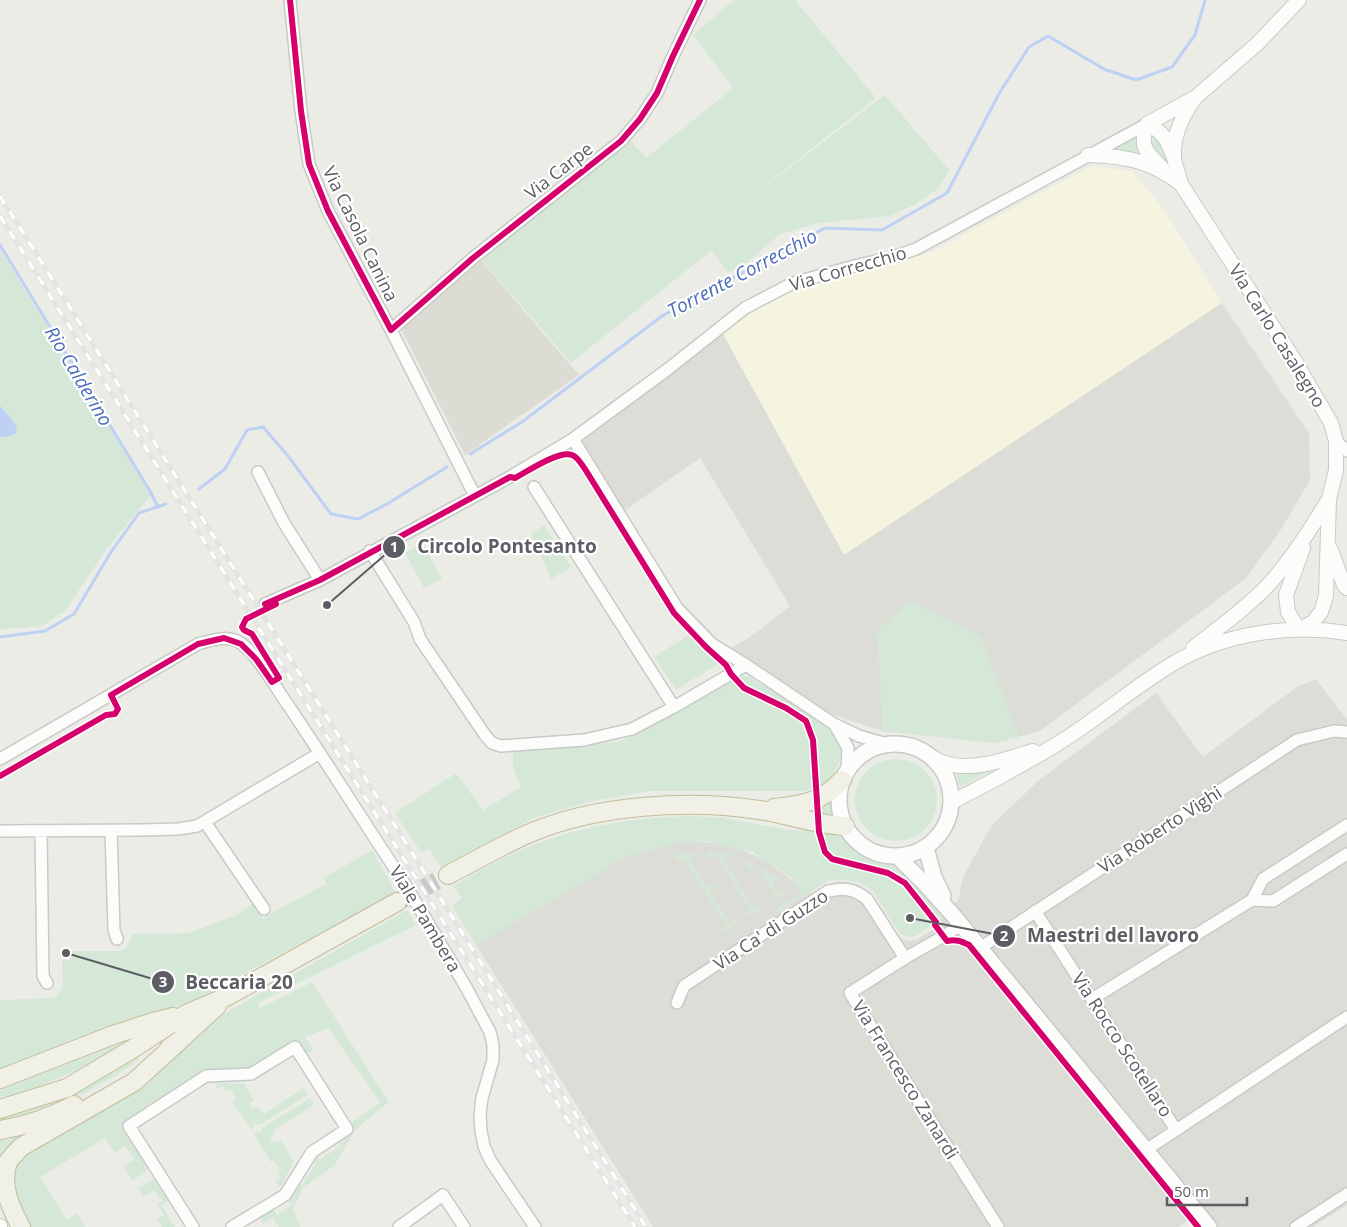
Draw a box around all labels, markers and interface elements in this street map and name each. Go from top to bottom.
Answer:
street label: Via Carpe [520,136,597,204]
street label: Via Casola Canina [318,162,404,305]
water label: Torrente Correcchio [662,222,822,324]
street label: Via Correcchio [786,240,909,296]
street label: Via Carlo Casalegno [1224,259,1332,412]
water label: Rio Calderino [39,321,119,431]
callout: Circolo Pontesanto [382,530,606,564]
text: Circolo Pontesanto [417,533,597,559]
text: 1 [390,536,398,556]
street label: Via Roberto Vighi [1093,780,1226,878]
street label: Viale Pambera [385,861,467,976]
street label: Via Ca' di Guzzo [709,883,832,975]
callout: Maestri del lavoro [992,919,1209,953]
text: Maestri del lavoro [1027,922,1199,948]
text: 2 [1000,925,1009,945]
callout: Beccaria 20 [150,965,303,999]
street label: Via Rocco Scotellaro [1067,968,1179,1121]
text: Beccaria 20 [185,969,293,995]
text: 3 [159,971,167,991]
street label: Via Francesco Zanardi [847,995,965,1164]
scale bar [1167,1174,1247,1206]
text: 50 m [1174,1181,1209,1201]

